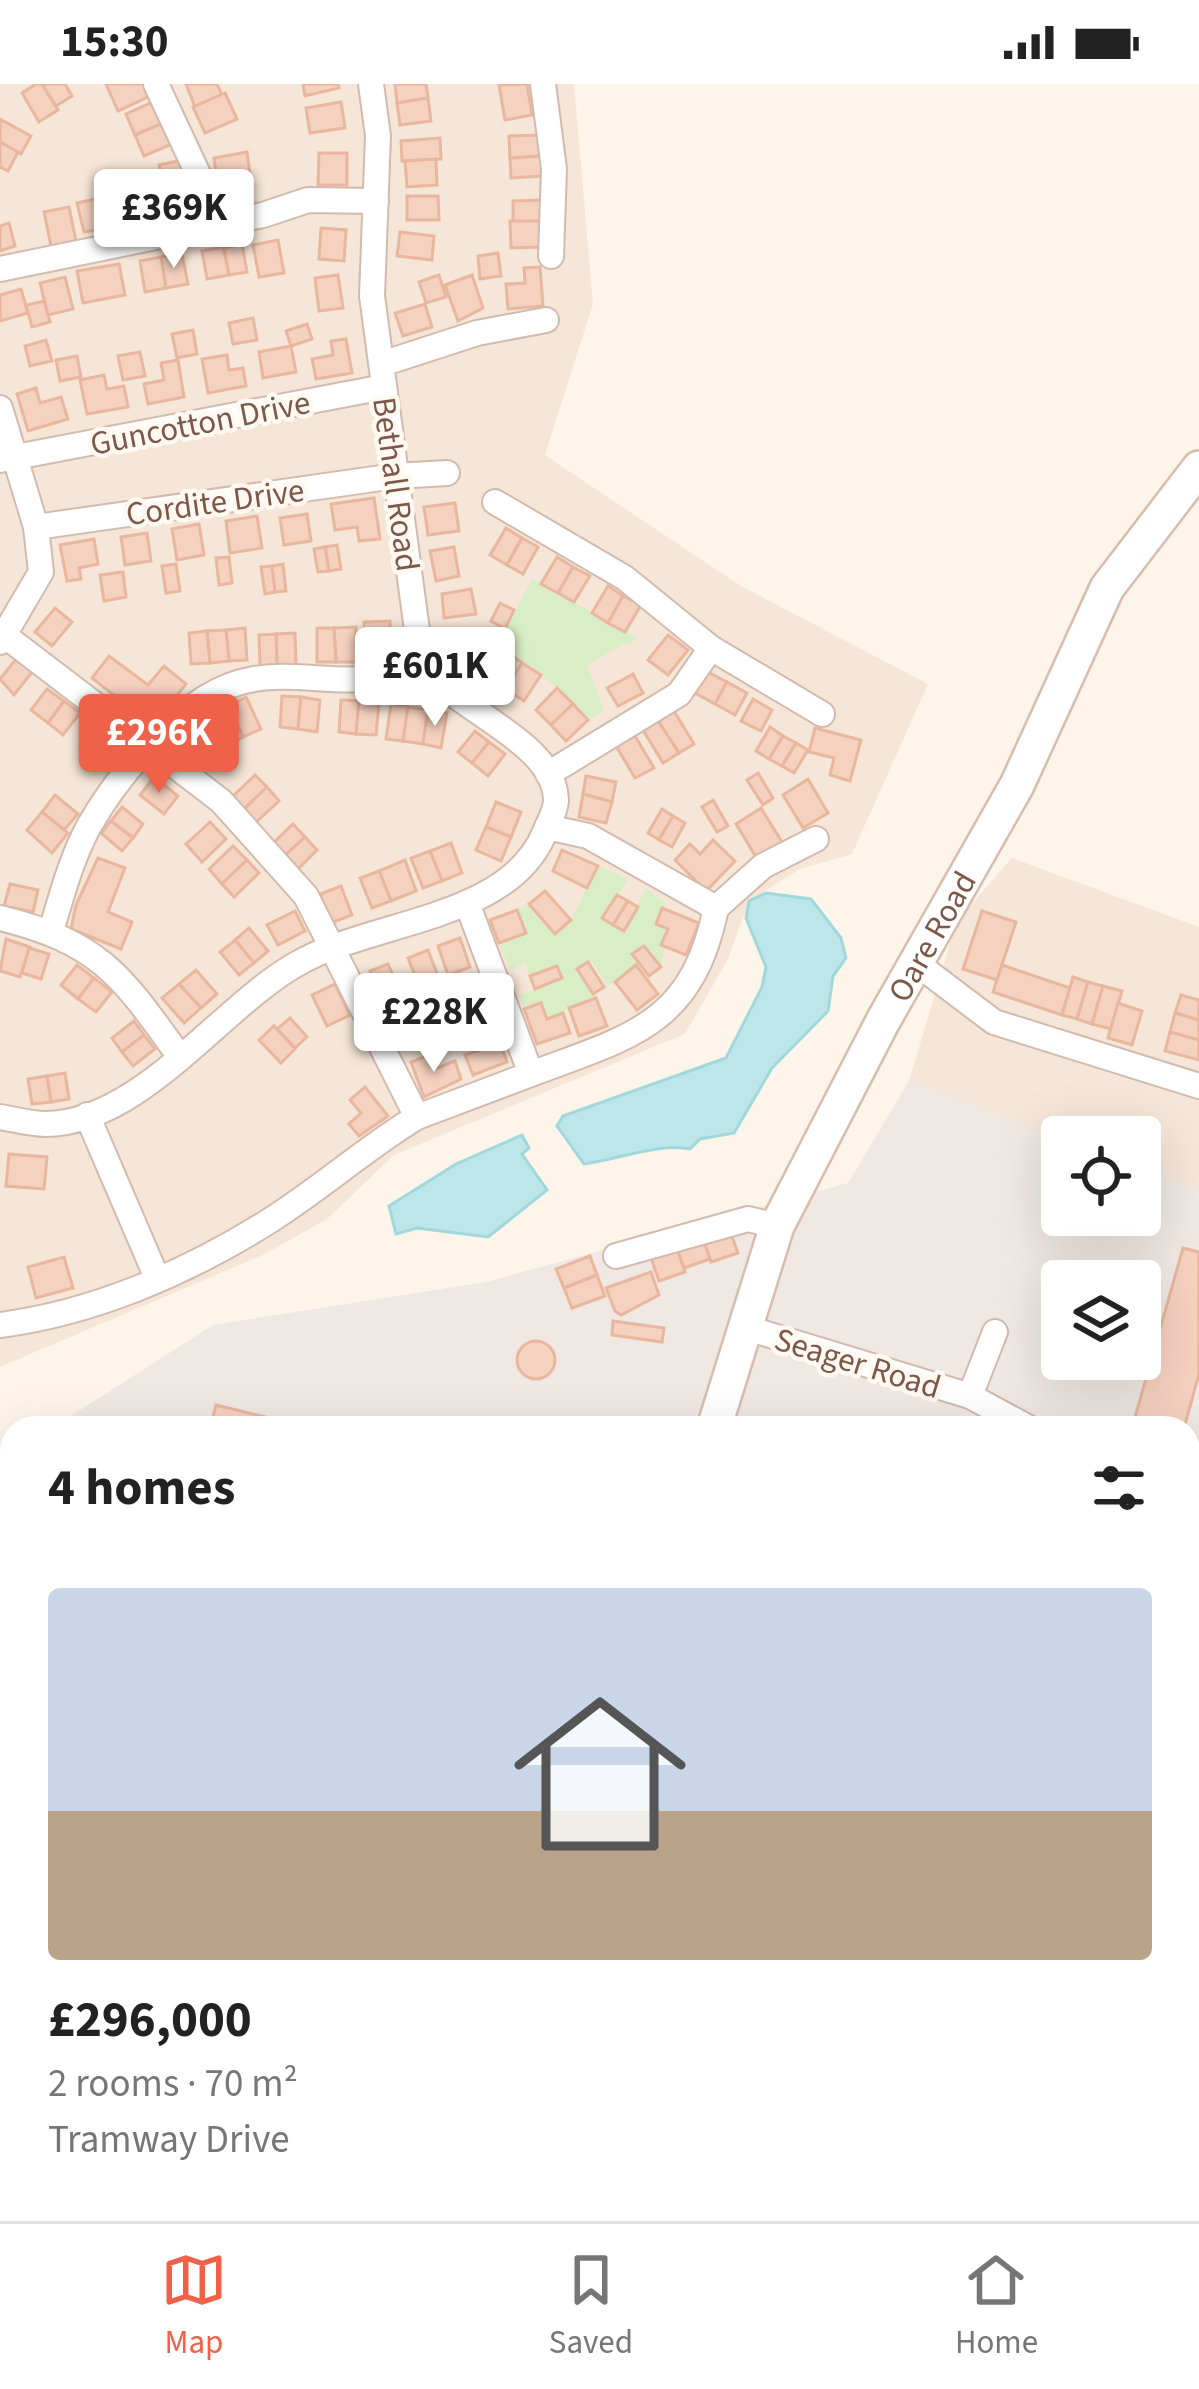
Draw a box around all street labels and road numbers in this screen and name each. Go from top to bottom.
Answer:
street label: Guncotton Drive [86,379,314,468]
street label: Bethall Road [360,394,431,574]
street label: Cordite Drive [123,467,307,538]
street label: Oare Road [877,863,988,1011]
street label: Seager Road [769,1316,946,1411]

